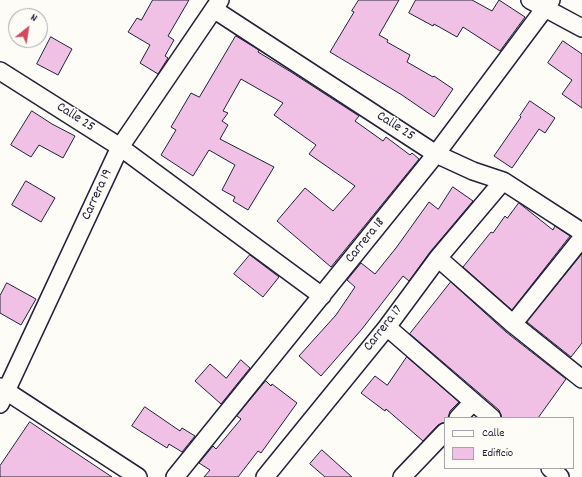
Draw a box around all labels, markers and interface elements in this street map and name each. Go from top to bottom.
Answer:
north arrow [8,8,48,48]
text: N [27,10,40,27]
street label: Calle 25 [53,99,97,137]
street label: Calle 25 [373,108,417,146]
street label: Carrera 19 [79,167,117,223]
street label: Carrera 18 [343,215,389,267]
street label: Carrera 17 [361,303,407,355]
legend [444,417,574,469]
text: Calle [482,425,505,442]
text: Edificio [482,445,513,462]

